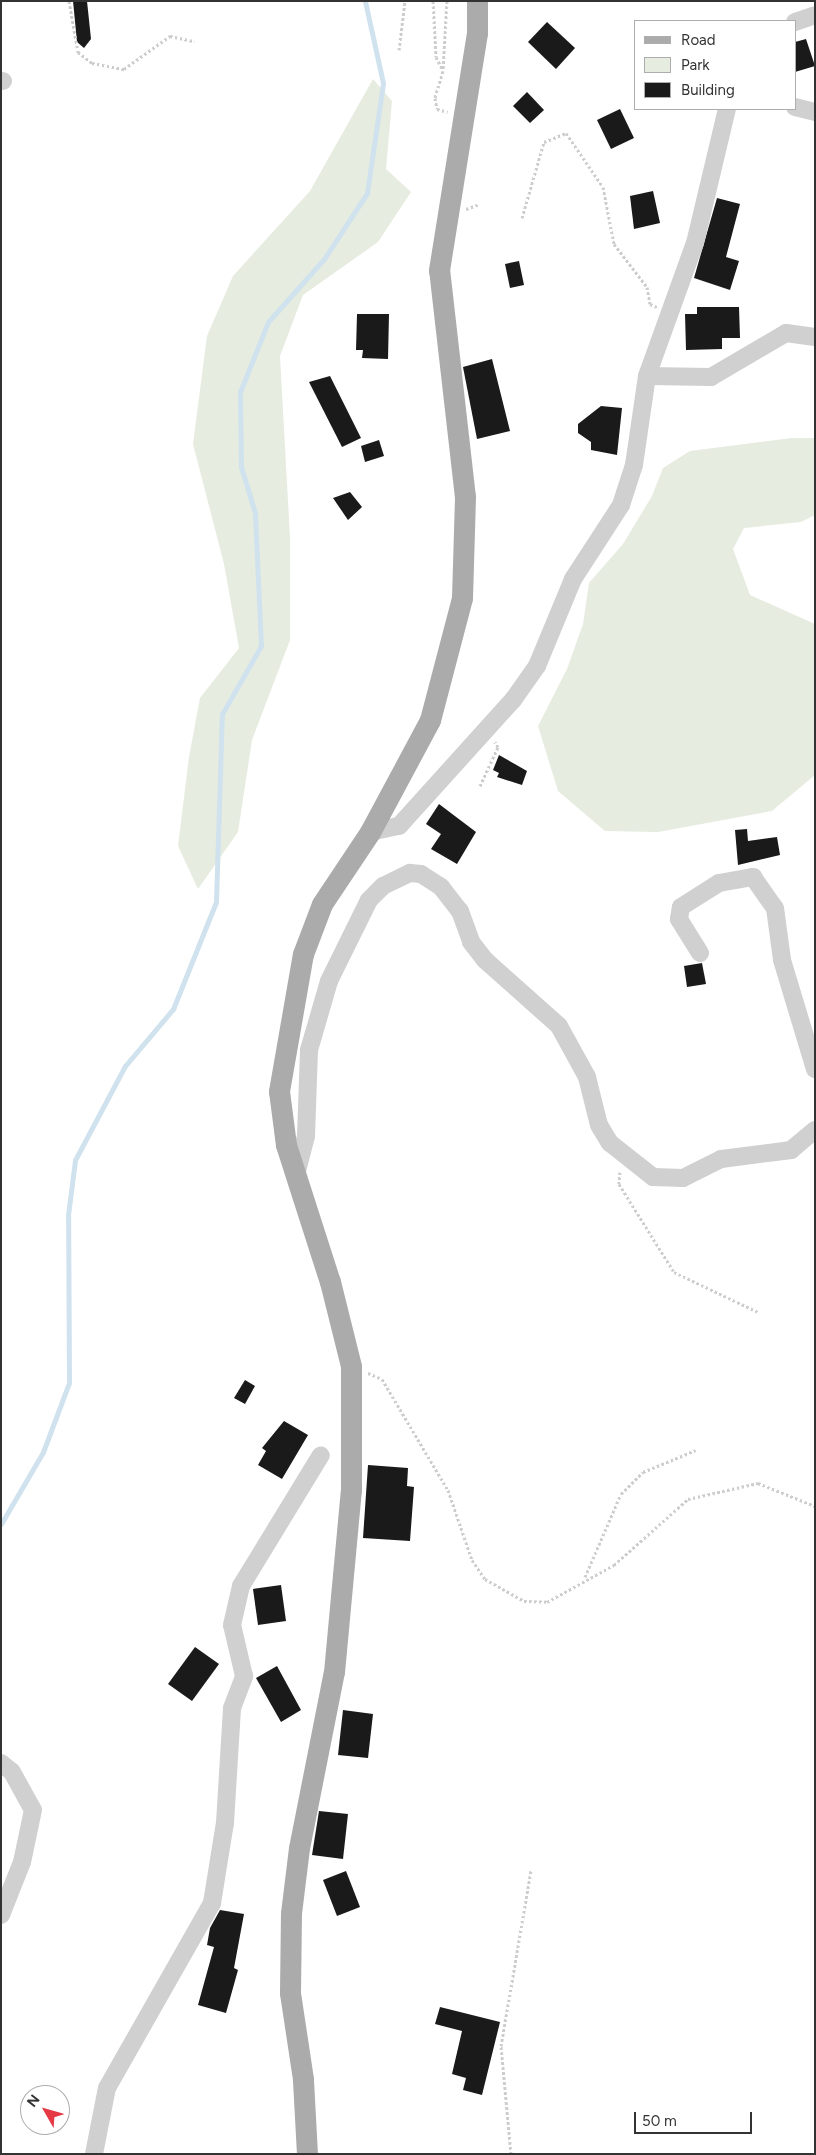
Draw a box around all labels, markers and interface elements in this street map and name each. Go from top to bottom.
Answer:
legend [634,20,796,110]
text: Road [681,31,716,49]
text: Park [681,56,710,74]
text: Building [681,81,735,99]
north arrow [20,2085,70,2135]
text: N [24,2092,44,2111]
scale bar [636,2102,754,2134]
text: 50 m [642,2112,677,2130]

